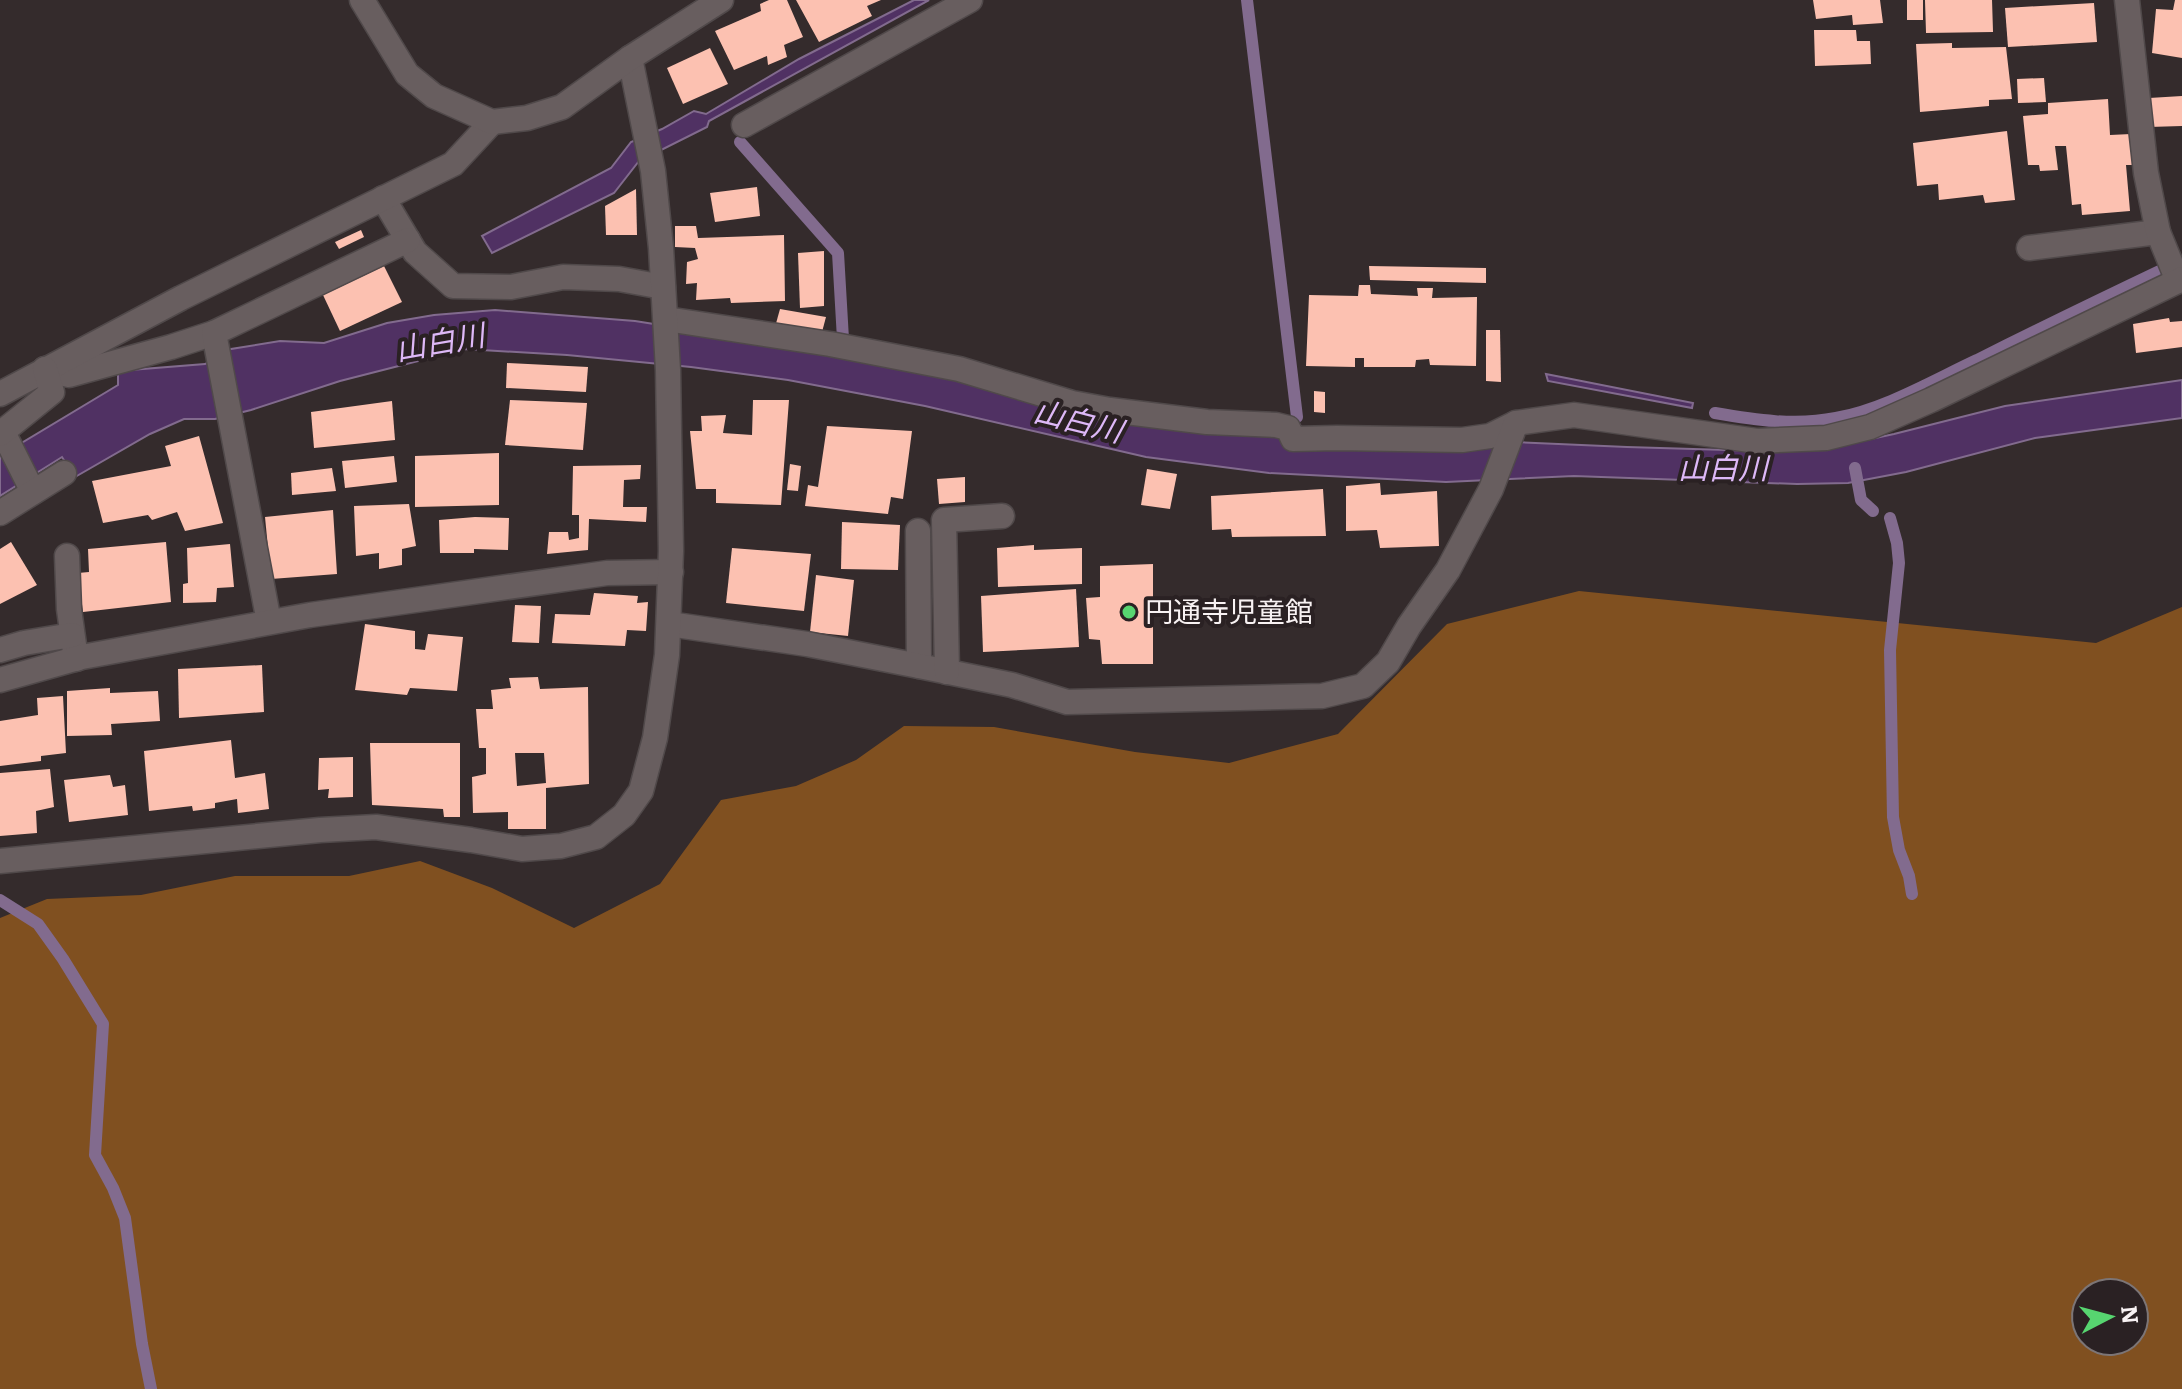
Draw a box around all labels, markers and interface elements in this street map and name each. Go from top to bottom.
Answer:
water label: 山白川 [391,310,491,370]
water label: 山白川 [1030,387,1131,452]
water label: 山白川 [1678,444,1771,488]
place label: 円通寺児童館 [1145,589,1313,631]
marker: 円通寺児童館 [1120,603,1138,621]
north arrow [2070,1277,2150,1357]
text: N [2114,1304,2149,1326]

